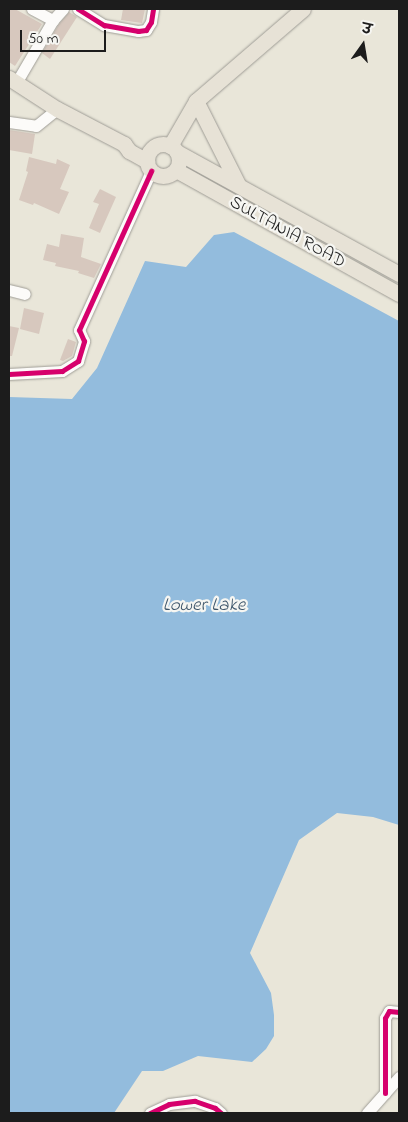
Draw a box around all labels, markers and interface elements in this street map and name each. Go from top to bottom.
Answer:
text: उ [360,19,373,41]
scale bar [22,20,109,52]
north arrow [338,20,388,70]
text: 50 m [28,28,58,50]
street label: SULTANIA ROAD [225,192,349,274]
water label: Lower Lake [163,595,245,617]

